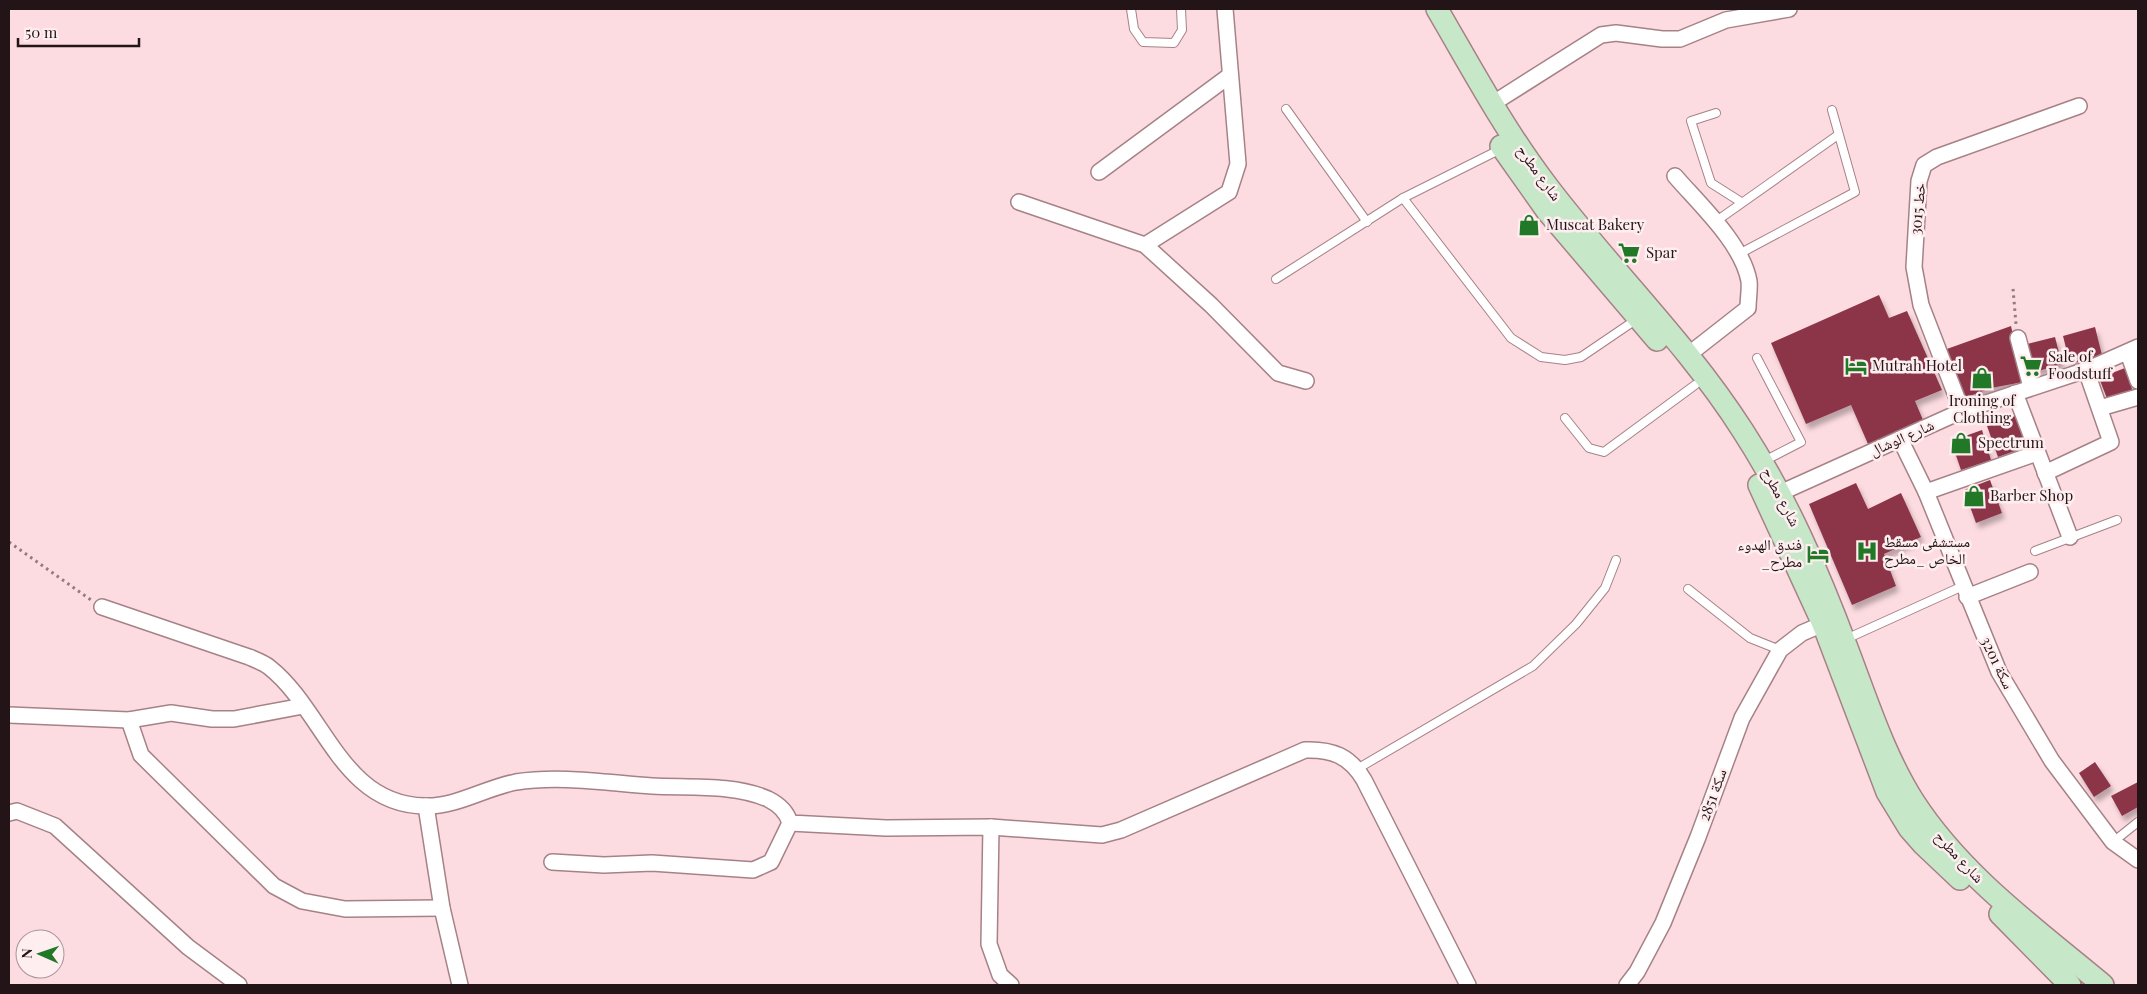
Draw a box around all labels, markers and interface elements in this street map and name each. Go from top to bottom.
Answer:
scale bar [18,15,139,47]
text: 50 m [25,22,58,42]
street label: شارع مطرح [1512,141,1567,205]
street label: 3015 خط [1905,182,1929,236]
shop icon: Muscat Bakery [1516,212,1542,238]
place label: Muscat Bakery [1546,214,1645,234]
supermarket icon: Spar [1616,240,1642,266]
place label: Spar [1646,242,1677,262]
place label: Sale of Foodstuff [2048,346,2113,383]
hotel icon: Mutrah Hotel [1843,353,1869,379]
supermarket icon: Sale of Foodstuff [2018,353,2044,379]
place label: Mutrah Hotel [1872,355,1962,375]
shop icon: Ironing of Clothing [1969,365,1995,391]
place label: Ironing of Clothing [1949,390,2016,427]
street label: شارع الوشال [1866,414,1938,461]
shop icon: Spectrum [1948,430,1974,456]
place label: Spectrum [1978,432,2044,452]
street label: شارع مطرح [1757,464,1806,530]
shop icon: Barber Shop [1961,483,1987,509]
place label: Barber Shop [1990,485,2073,505]
place label: مستشفى مسقط الخاص _مطرح [1884,531,1970,569]
place label: فندق الهدوء _مطرح [1738,534,1802,572]
hospital icon: مستشفى مسقط الخاص _مطرح [1854,538,1880,564]
hotel icon: فندق الهدوء _مطرح [1805,541,1831,567]
street label: سكة 3201 [1977,633,2019,692]
street label: سكة 2851 [1693,766,1731,823]
street label: شارع مطرح [1930,826,1989,887]
north arrow [15,929,65,979]
text: N [17,948,36,959]

